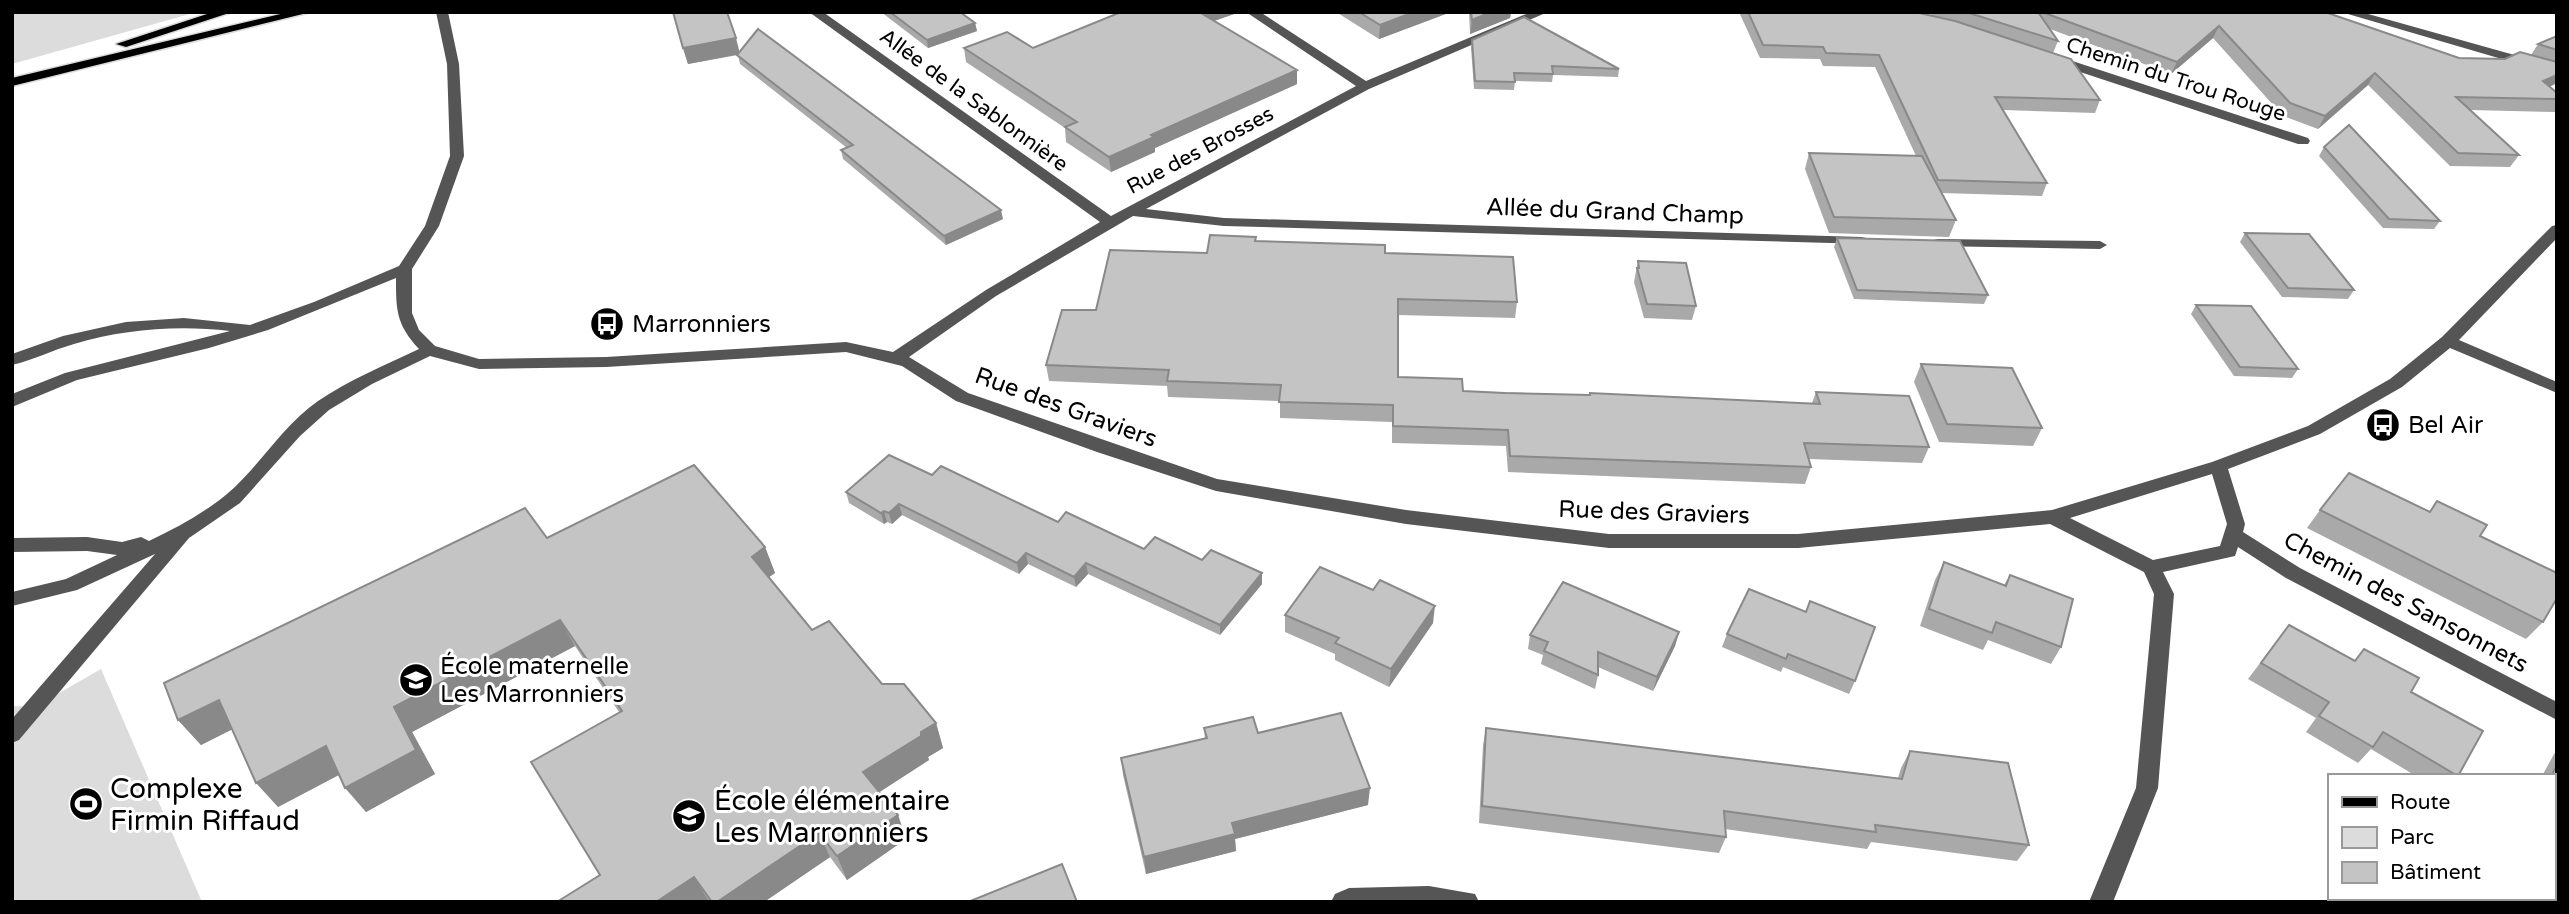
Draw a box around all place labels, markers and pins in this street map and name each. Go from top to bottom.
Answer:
bus stop icon: Marronniers [588,305,626,343]
place label: Marronniers [632,310,771,339]
bus stop icon: Bel Air [2364,406,2402,444]
place label: Bel Air [2408,411,2484,440]
place label: École maternelle Les Marronniers [440,651,629,709]
school or university icon: École maternelle Les Marronniers [397,661,435,699]
place label: Complexe Firmin Riffaud [110,772,300,838]
place label: École élémentaire Les Marronniers [714,784,950,850]
sports icon: Complexe Firmin Riffaud [67,785,105,823]
school or university icon: École élémentaire Les Marronniers [670,797,708,835]

